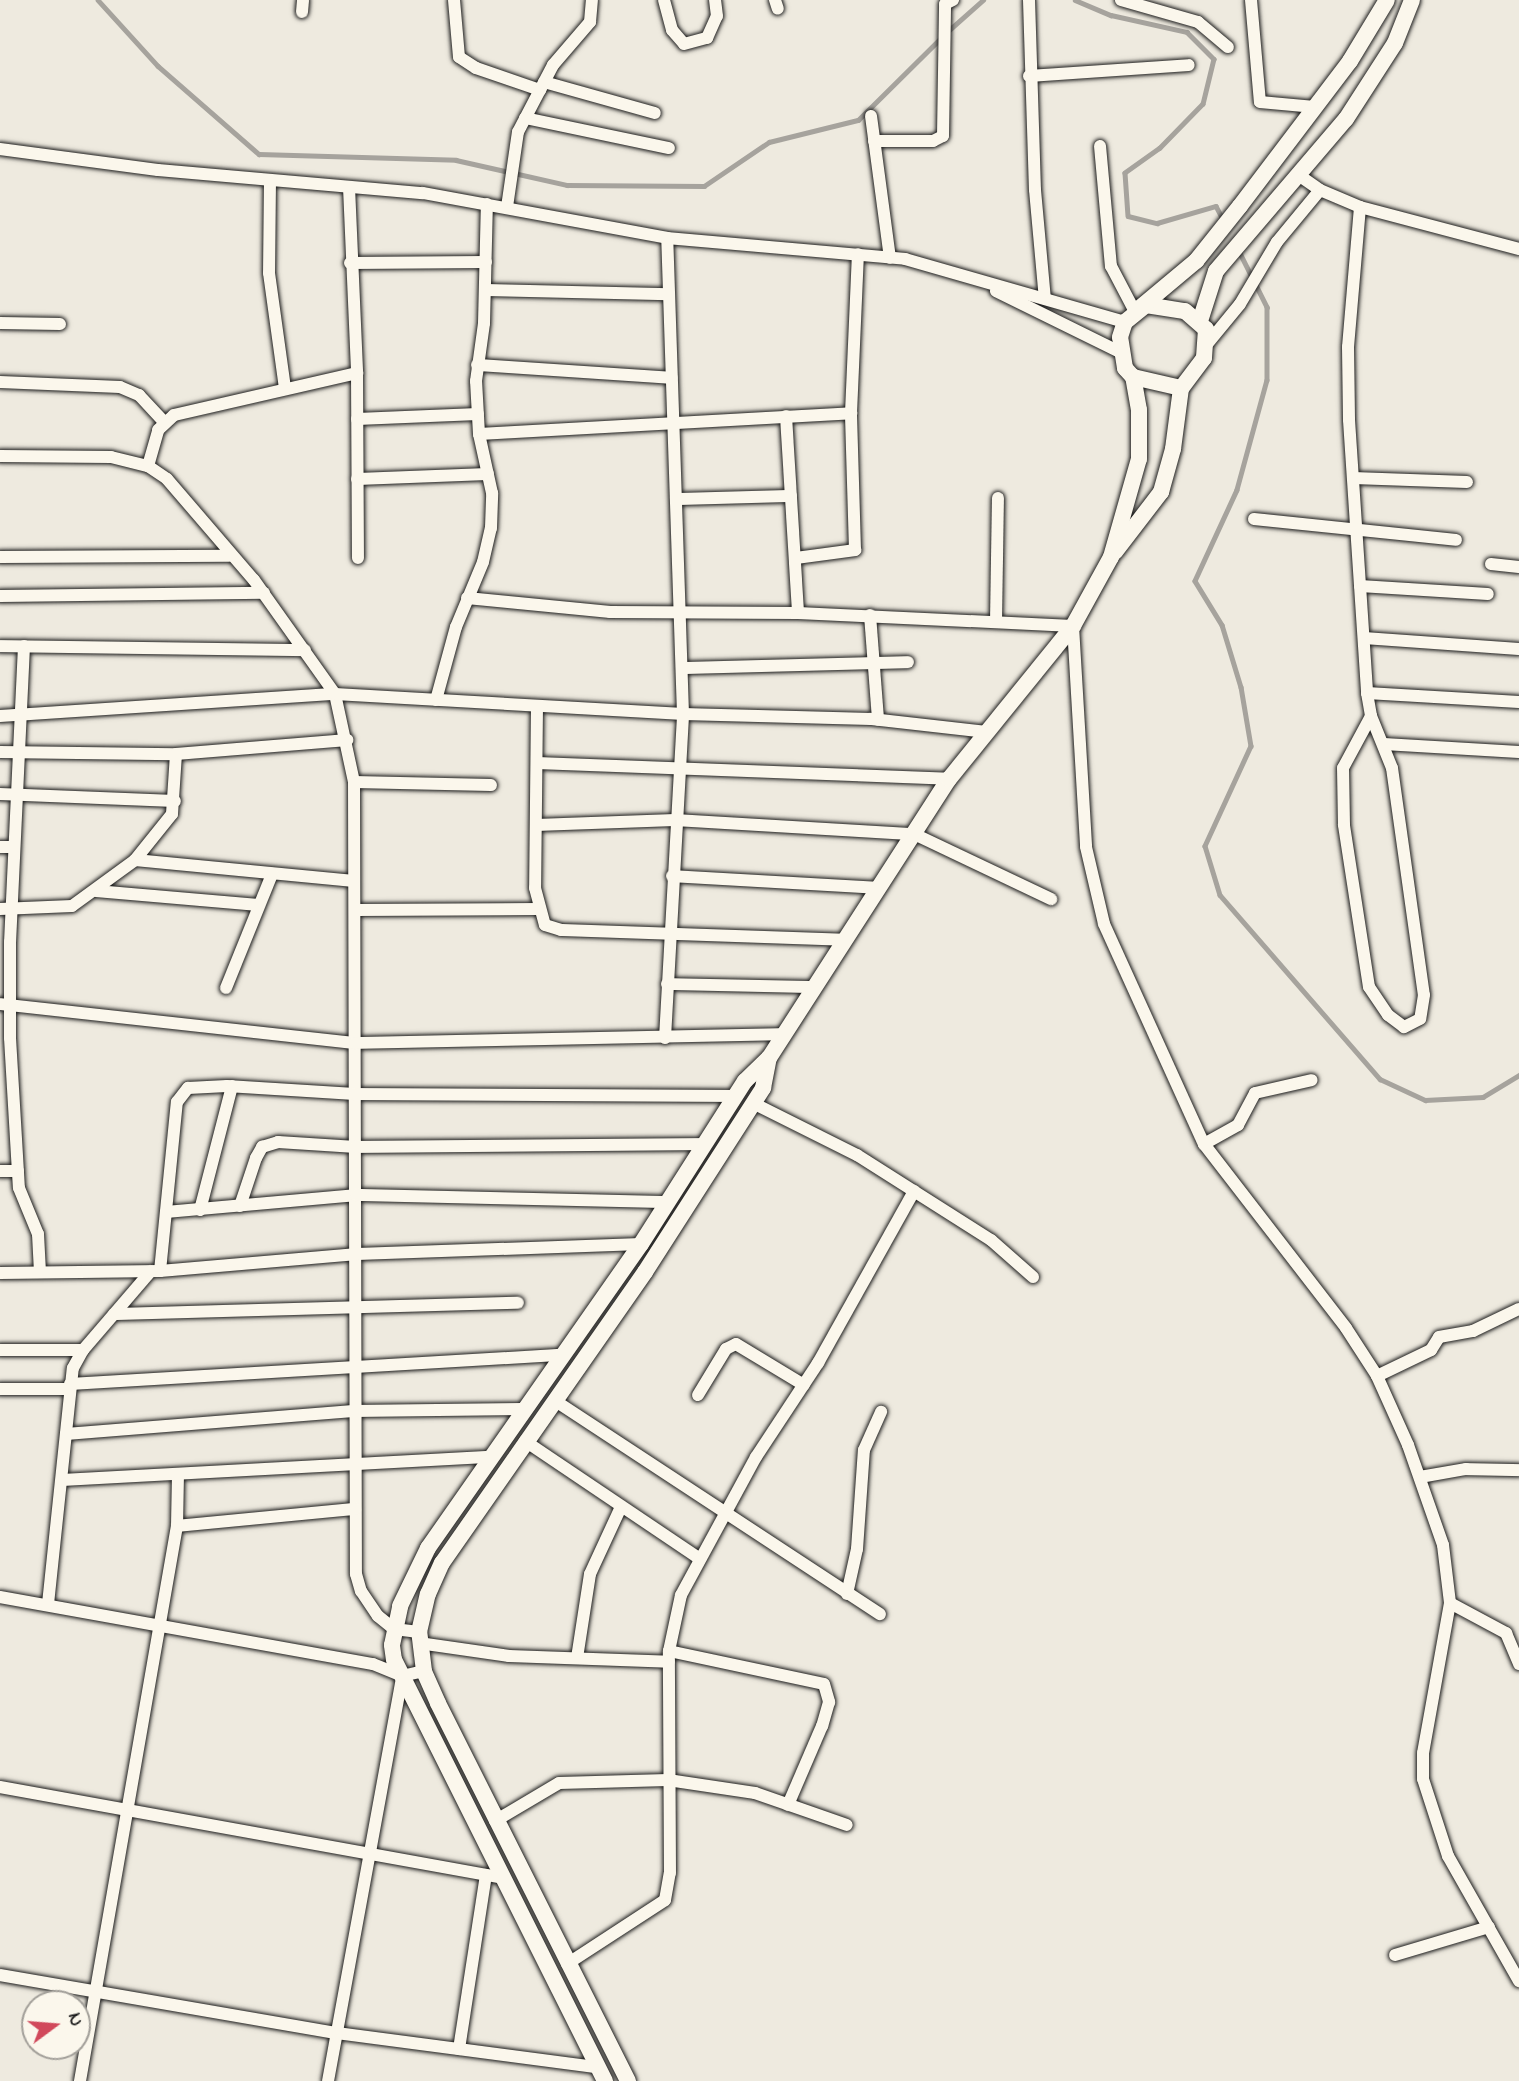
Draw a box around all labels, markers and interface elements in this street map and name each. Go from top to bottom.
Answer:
north arrow [21,1990,91,2060]
text: N [60,2010,89,2030]

